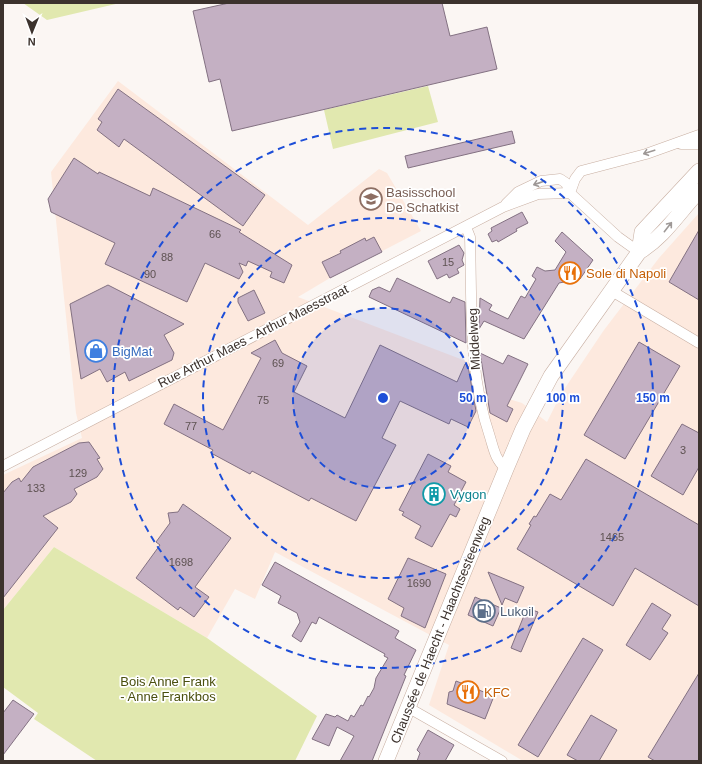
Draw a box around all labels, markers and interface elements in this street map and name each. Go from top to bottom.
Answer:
north arrow [12,12,52,52]
text: N [28,36,36,48]
one-way arrow [644,149,656,157]
one-way arrow [533,179,545,187]
place label: Basisschool De Schatkist [386,185,459,215]
school or university icon: Basisschool De Schatkist [358,186,384,212]
one-way arrow [664,221,672,232]
house number: 66 [209,228,221,240]
house number: 88 [161,251,173,263]
house number: 15 [442,256,454,268]
restaurant icon: Sole di Napoli [557,260,583,286]
place label: Sole di Napoli [586,266,666,281]
house number: 90 [144,268,156,280]
street label: Rue Arthur Maes - Arthur Maesstraat [155,281,351,391]
street label: Middelweg [465,308,483,370]
shop icon: BigMat [83,338,109,364]
place label: BigMat [112,344,153,359]
house number: 69 [272,357,284,369]
centre of rings [376,391,390,405]
text: 50 m [459,391,487,405]
text: 100 m [546,391,580,405]
text: 150 m [636,391,670,405]
house number: 75 [257,394,269,406]
house number: 77 [185,420,197,432]
house number: 3 [680,444,686,456]
house number: 129 [69,467,87,479]
building icon: Vygon [421,481,447,507]
house number: 133 [27,482,45,494]
place label: Vygon [450,487,486,502]
street label: Chaussée de Haecht - Haachtsesteenweg [387,514,493,746]
house number: 1465 [600,531,624,543]
house number: 1698 [169,556,193,568]
house number: 1690 [407,577,431,589]
fuel station icon: Lukoil [471,598,497,624]
place label: Lukoil [500,604,534,619]
park label: Bois Anne Frank - Anne Frankbos [120,674,216,704]
restaurant icon: KFC [455,679,481,705]
place label: KFC [484,685,510,700]

